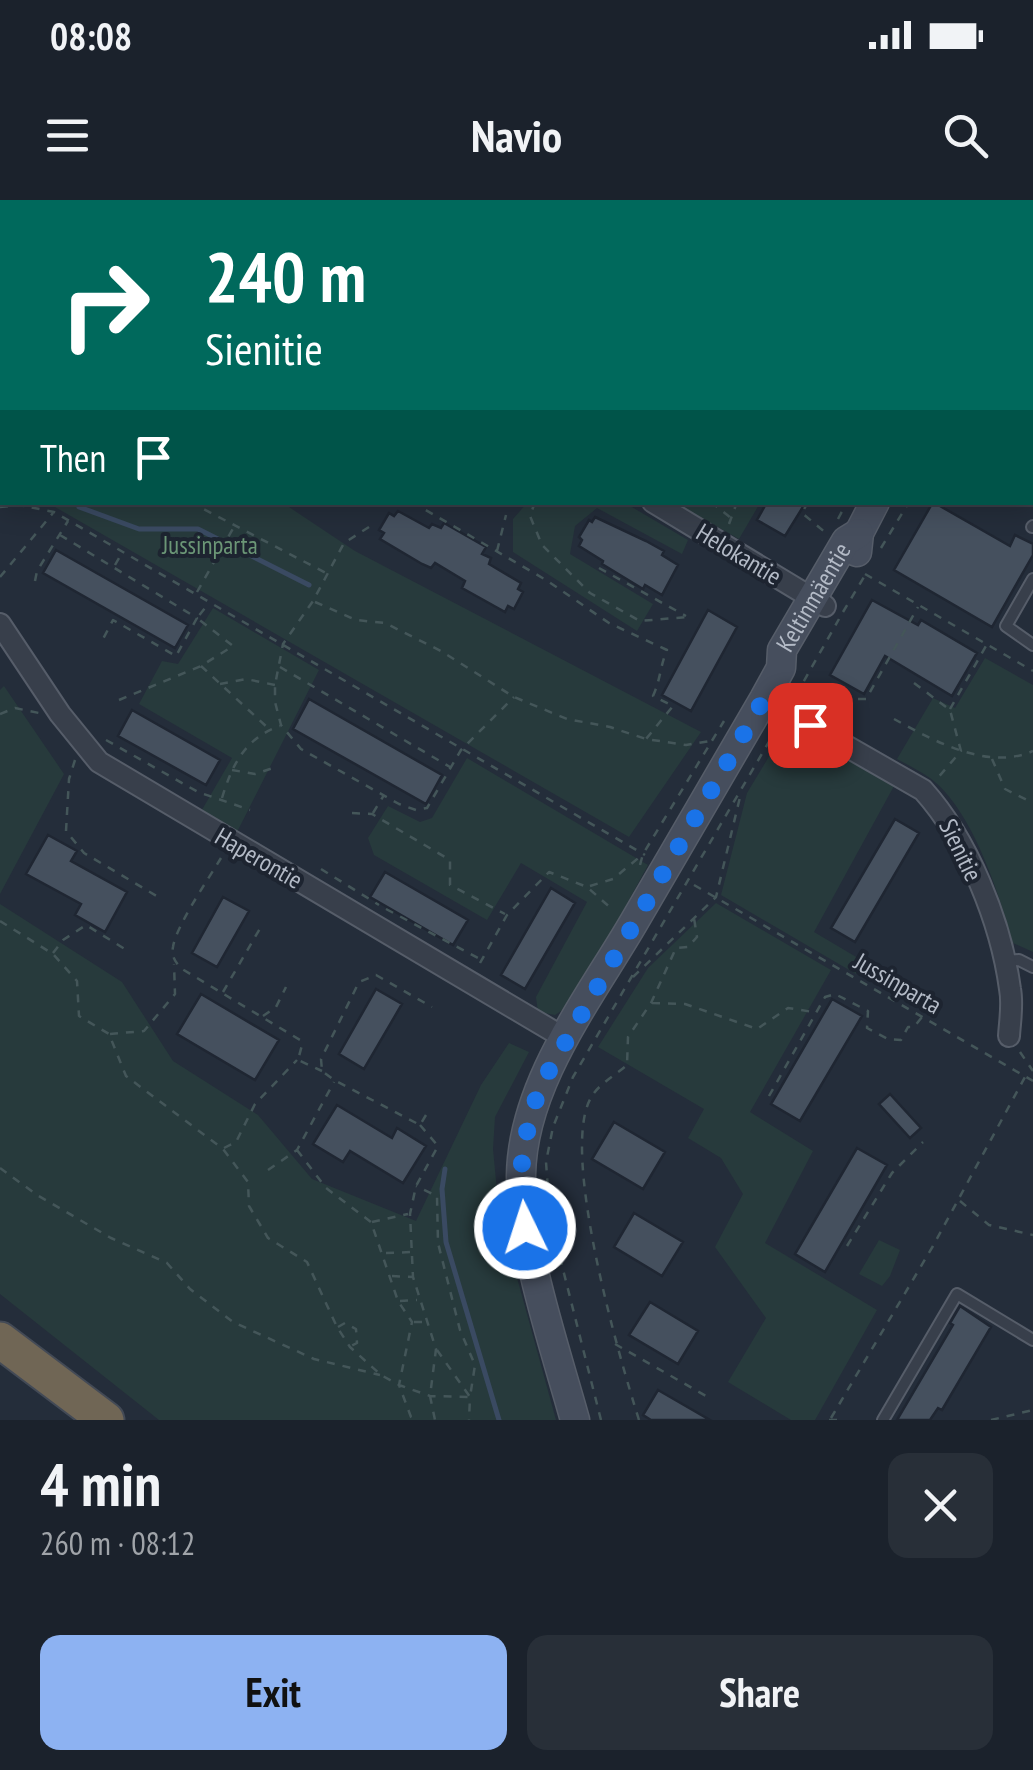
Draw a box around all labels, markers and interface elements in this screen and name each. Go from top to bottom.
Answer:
text: 08:08 [50,11,132,60]
text: Navio [471,106,562,164]
icon: menu [40,108,95,163]
icon: search [938,108,993,163]
text: 240 m [205,231,366,321]
icon: right [40,240,170,370]
text: Sienitie [205,319,323,377]
icon: arrive [126,430,181,485]
text: Then [40,433,106,482]
street label: Helokantie [691,516,787,592]
park label: Jussinparta [161,529,258,561]
street label: Keltinmäentie [769,537,858,657]
pin [768,683,853,768]
icon: arrive [783,698,838,753]
street label: Sienitie [932,814,990,886]
street label: Haperontie [209,820,309,896]
street label: Jussinparta [848,945,947,1021]
position arrow [473,1176,577,1280]
text: 4 min [40,1445,161,1523]
button: close [888,1453,993,1558]
text: 260 m · 08:12 [40,1522,195,1564]
button: Exit [40,1635,507,1750]
button: Share [527,1635,993,1750]

